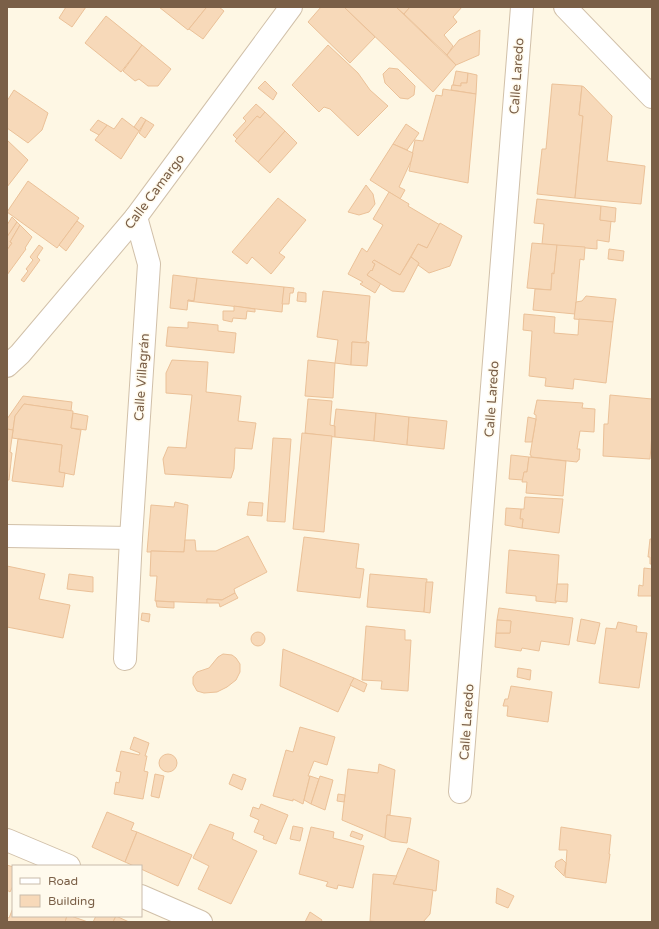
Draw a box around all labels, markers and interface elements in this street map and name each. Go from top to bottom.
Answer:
street label: Calle Laredo [506,37,528,115]
street label: Calle Camargo [121,151,188,232]
street label: Calle Villagrán [131,333,153,421]
street label: Calle Laredo [481,360,503,438]
street label: Calle Laredo [456,683,478,761]
legend [12,865,142,917]
text: Road [48,874,78,888]
text: Building [48,894,95,908]

